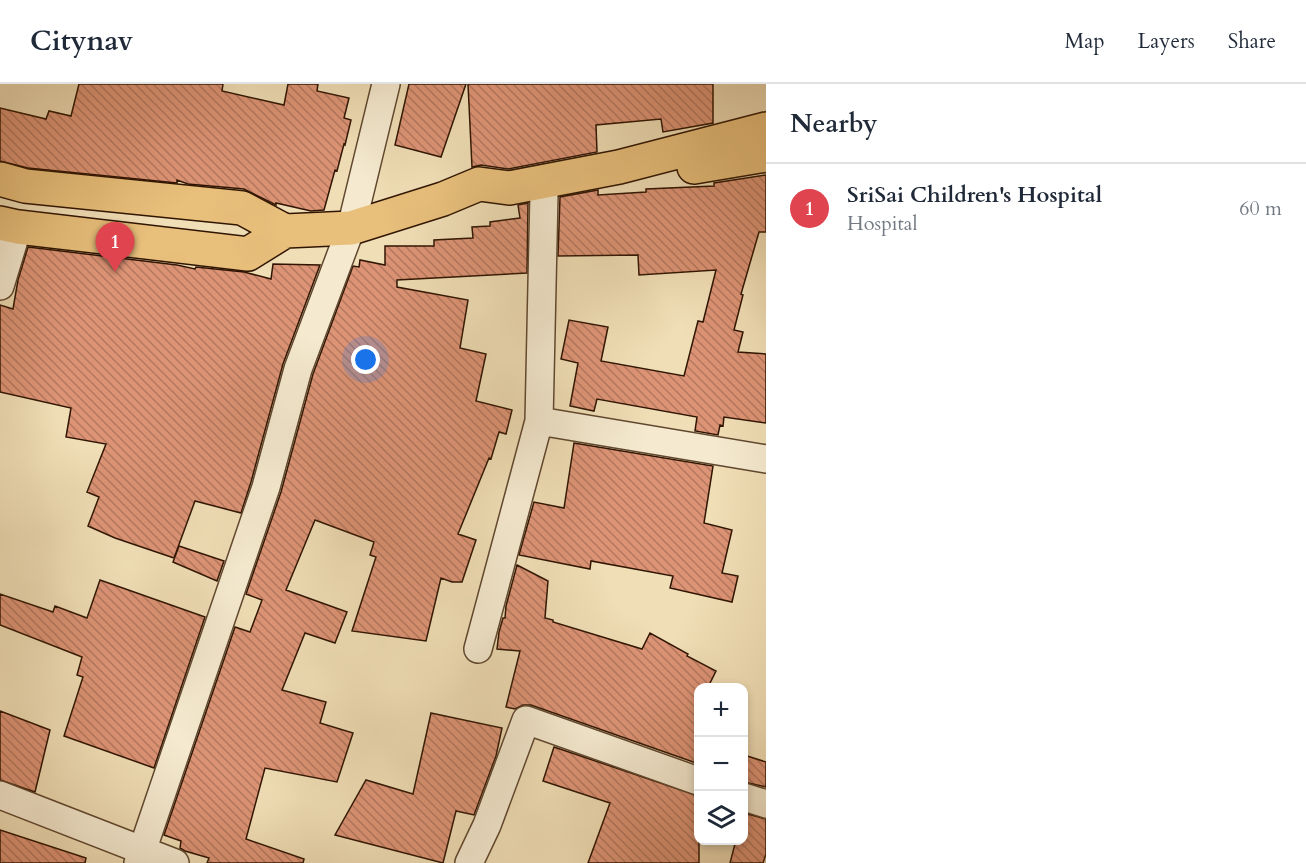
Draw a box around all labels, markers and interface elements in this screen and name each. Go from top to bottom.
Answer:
text: Citynav [30,22,133,60]
text: Map [1065,27,1105,56]
text: Layers [1138,27,1195,56]
text: Share [1228,27,1276,56]
text: Nearby [790,106,878,141]
text: SriSai Children's Hospital [847,180,1102,210]
text: 1 [804,195,815,222]
text: 60 m [1239,195,1282,222]
text: Hospital [847,210,918,237]
pin: 1 [96,222,134,272]
your location [351,345,380,374]
map controls [694,683,748,845]
button: + [694,683,748,737]
button: − [694,737,748,791]
button: layers [694,791,748,845]

